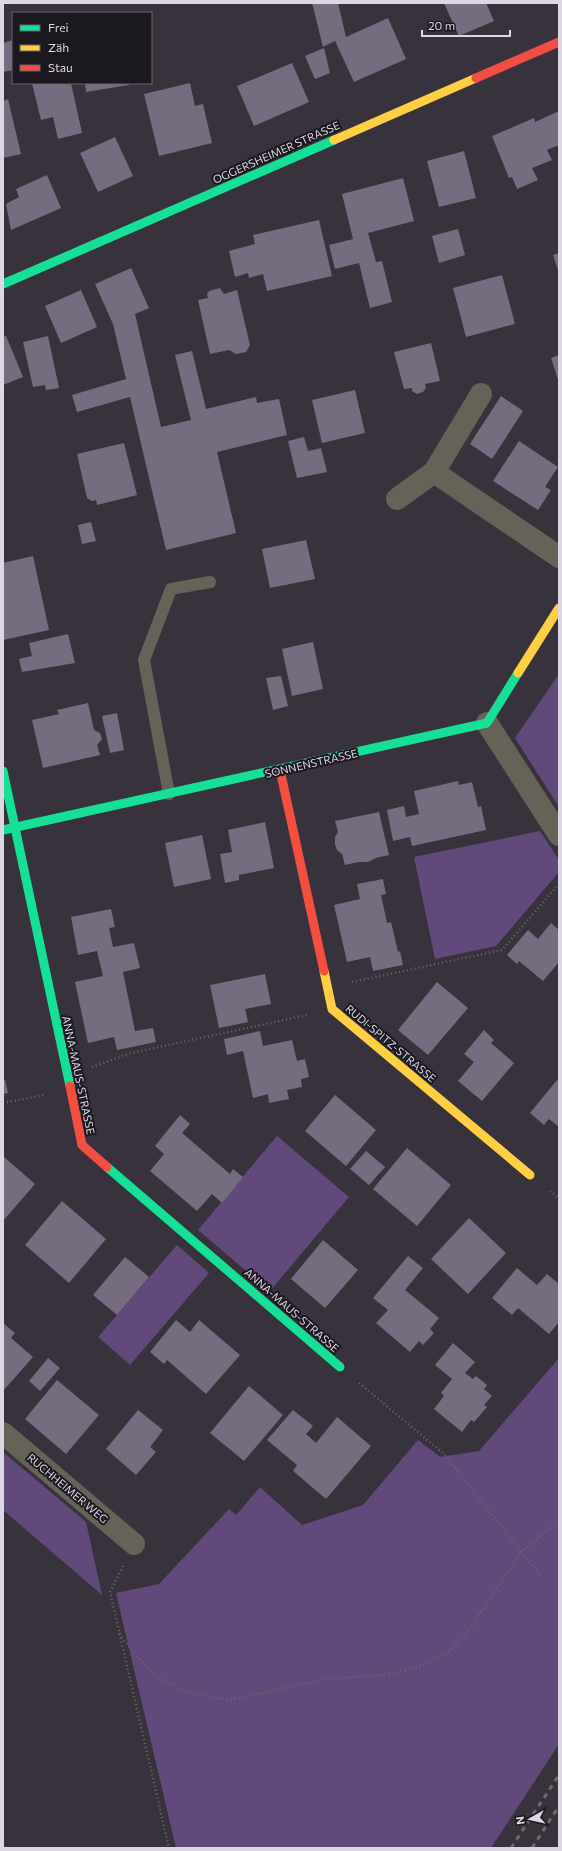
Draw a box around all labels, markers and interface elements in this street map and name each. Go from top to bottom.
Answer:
legend [12,12,152,84]
scale bar [422,12,510,38]
text: 20 m [428,18,455,32]
text: Frei [48,20,69,34]
text: Zäh [48,40,69,54]
text: Stau [48,60,73,74]
street label: OGGERSHEIMER STRASSE [211,118,341,186]
street label: SONNENSTRASSE [263,746,359,780]
street label: RUDI-SPITZ-STRASSE [343,1001,439,1085]
street label: ANNA-MAUS-STRASSE [60,1015,98,1135]
street label: ANNA-MAUS-STRASSE [242,1265,342,1355]
street label: RUCHHEIMER WEG [25,1451,111,1525]
north arrow [510,1799,550,1839]
text: N [513,1815,527,1825]

